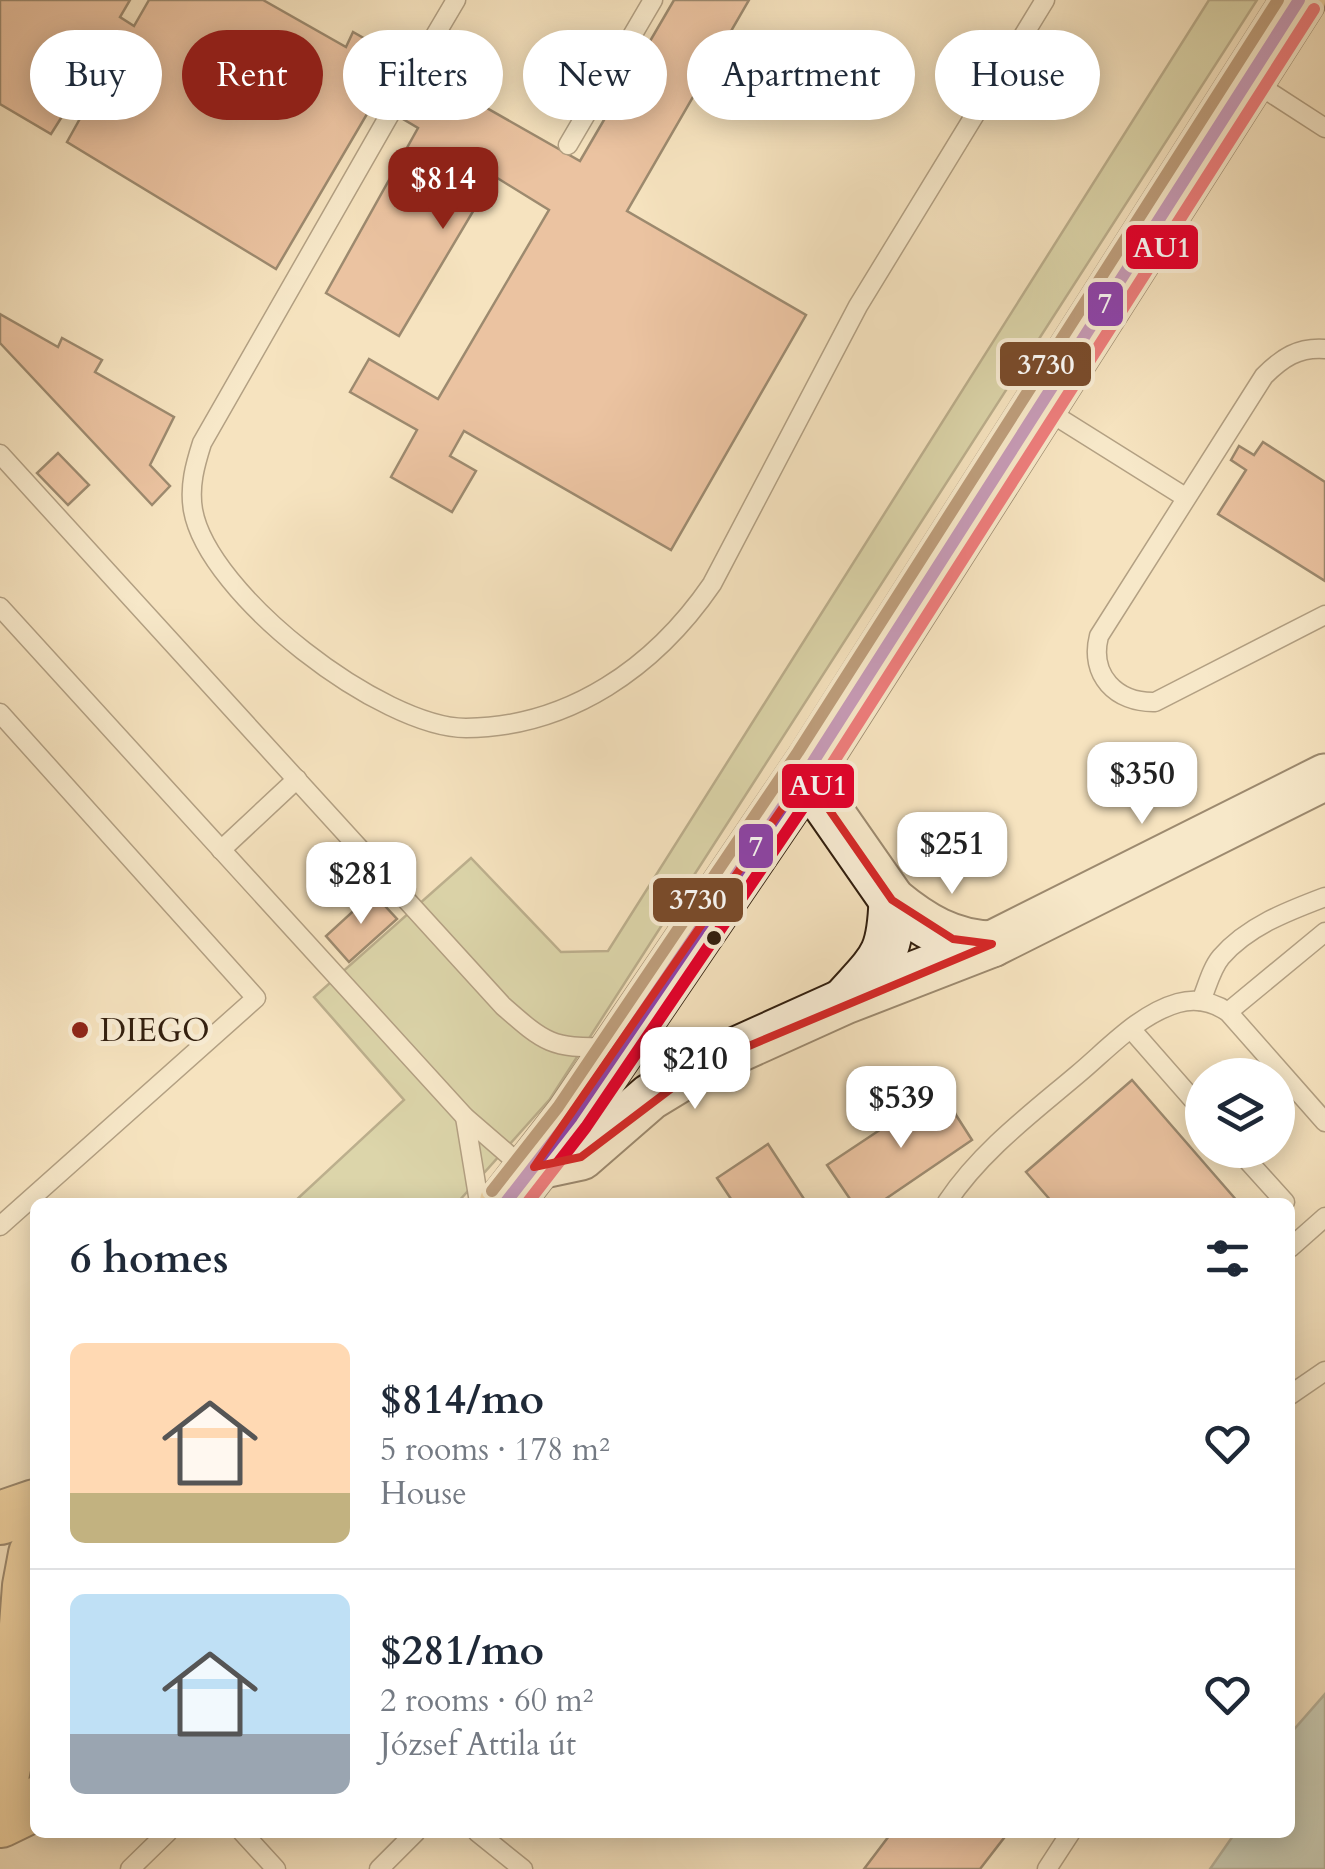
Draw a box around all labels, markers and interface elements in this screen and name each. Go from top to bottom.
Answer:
chip: Buy [30,30,162,120]
chip: Rent [182,30,323,120]
chip: Filters [343,30,503,120]
chip: New [523,30,667,120]
chip: Apartment [687,30,915,120]
chip: House [935,30,1100,120]
pin: $814 [384,147,502,232]
text: $814 [410,157,476,201]
line badge: AU1 [1124,223,1200,271]
text: AU1 [1133,229,1191,267]
line badge: 7 [1086,280,1125,328]
text: 7 [1098,285,1112,323]
line badge: 3730 [998,340,1093,388]
text: 3730 [1017,346,1075,384]
pin: $350 [1083,742,1201,827]
text: $350 [1109,752,1175,796]
line badge: AU1 [780,762,856,810]
text: AU1 [789,767,847,805]
pin: $251 [893,812,1011,897]
line badge: 7 [737,822,775,870]
text: $251 [919,822,985,866]
text: 7 [749,828,763,866]
pin: $281 [302,842,420,927]
text: $281 [328,852,394,896]
line badge: 3730 [651,876,745,924]
text: 3730 [669,881,727,919]
unlabelled marker [704,928,724,948]
place label: DIEGO [100,1009,210,1053]
marker: DIEGO [69,1019,91,1041]
pin: $210 [636,1027,754,1112]
text: $210 [662,1037,728,1081]
map controls [1185,1058,1295,1168]
button: layers [1185,1058,1295,1168]
pin: $539 [842,1066,960,1151]
text: $539 [868,1076,934,1120]
text: 6 homes [70,1230,228,1287]
icon: filters [1200,1231,1255,1286]
text: $814/mo [380,1371,544,1428]
icon: home [150,1383,270,1503]
icon: heart [1200,1416,1255,1471]
text: 5 rooms · 178 m² [380,1428,610,1472]
text: House [380,1472,467,1516]
text: $281/mo [380,1622,544,1679]
icon: home [150,1634,270,1754]
icon: heart [1200,1667,1255,1722]
text: 2 rooms · 60 m² [380,1679,593,1723]
text: József Attila út [380,1723,576,1767]

